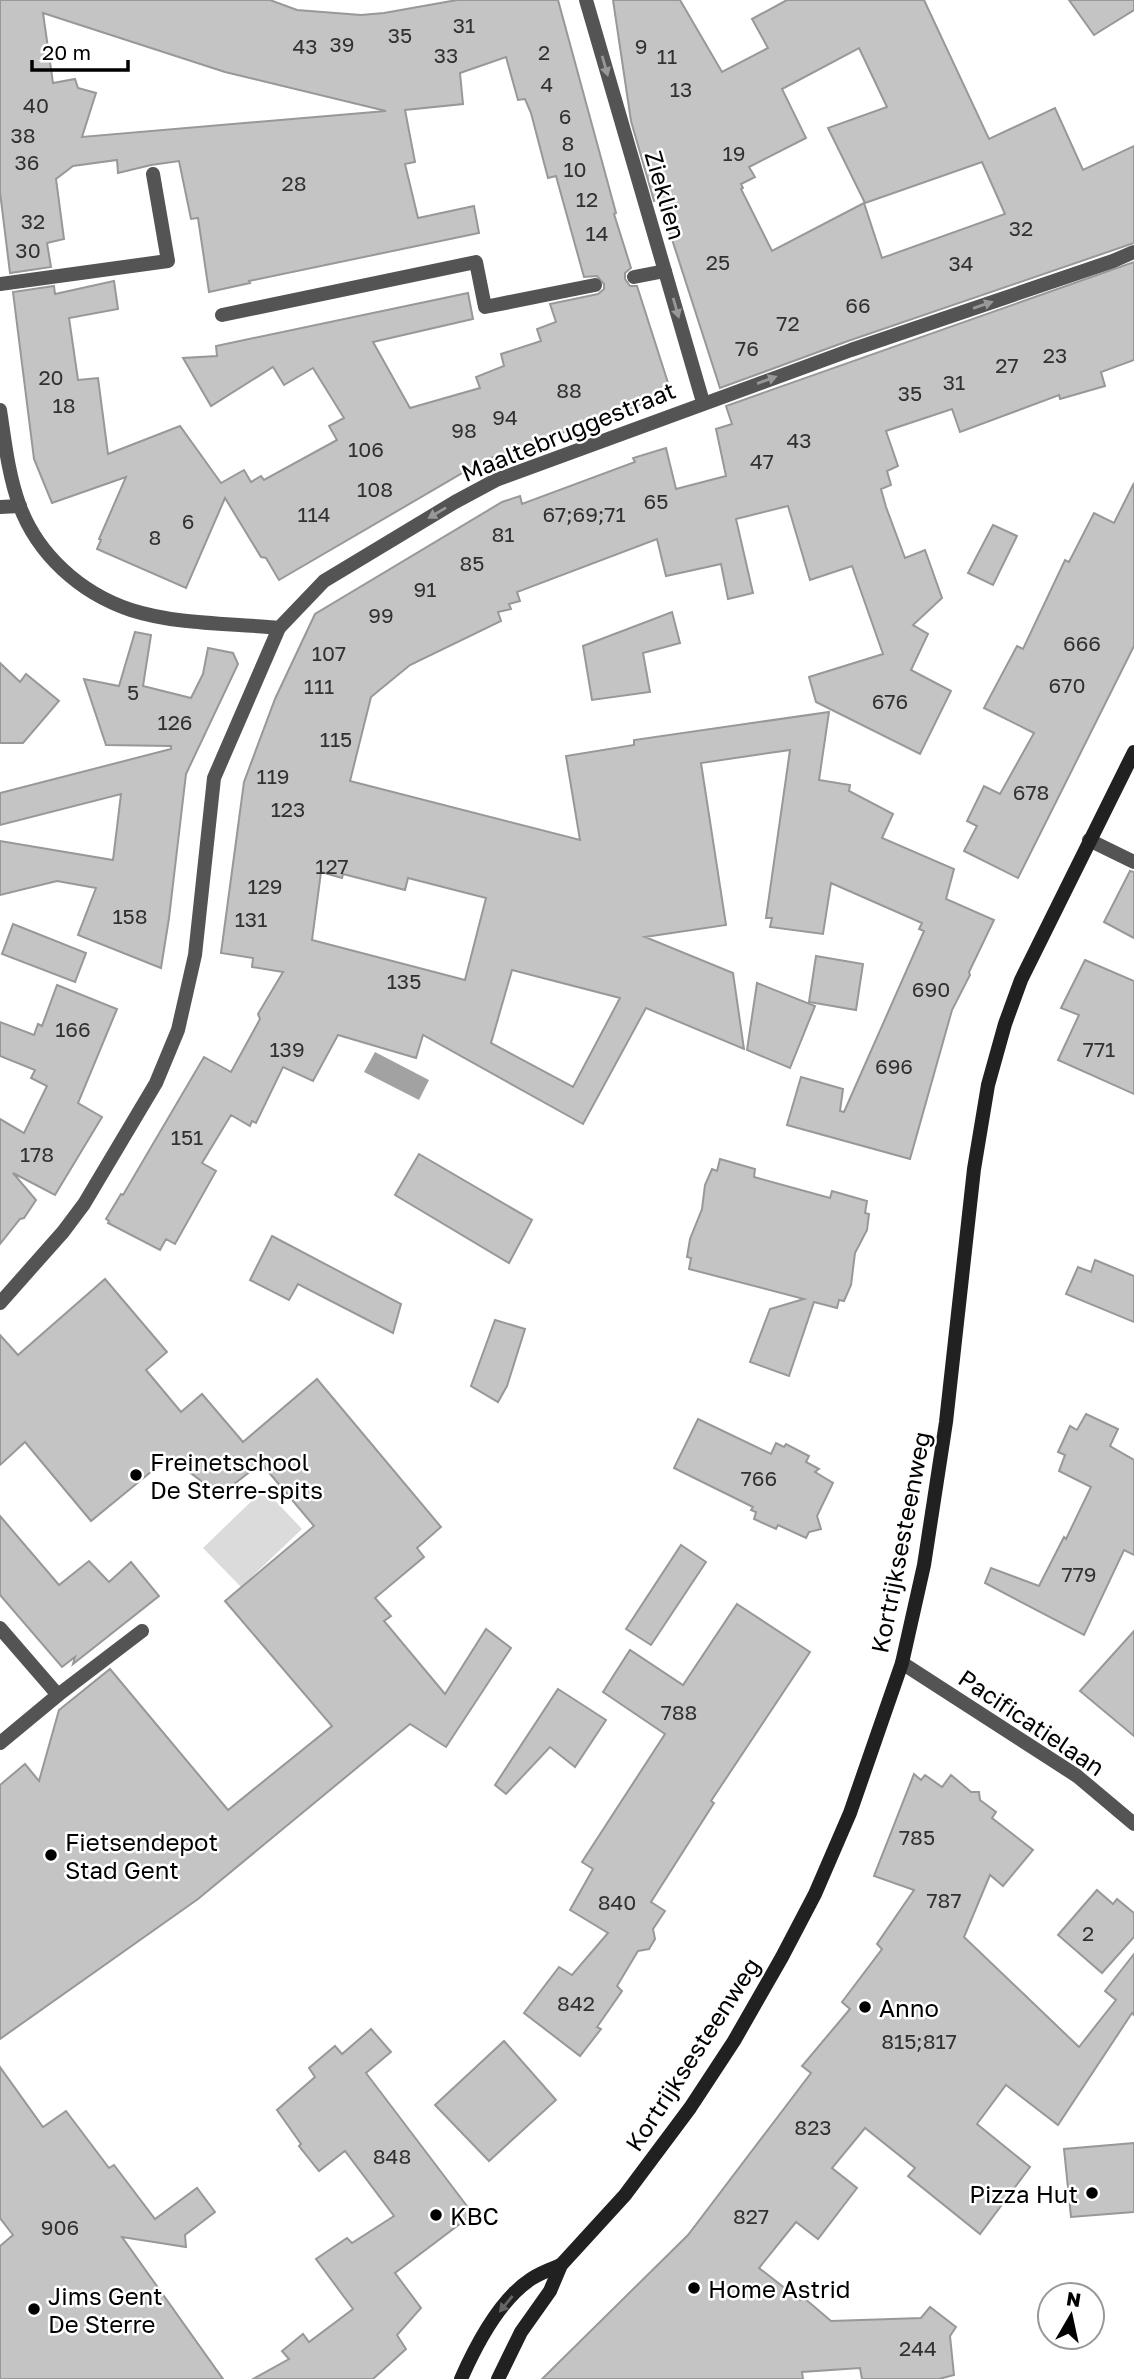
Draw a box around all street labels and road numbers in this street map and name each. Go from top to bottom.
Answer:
street label: Zieklien [640,147,692,243]
street label: Maaltebruggestraat [457,375,679,487]
street label: Kortrijksesteenweg [864,1429,936,1655]
street label: Pacificatielaan [954,1663,1110,1781]
street label: Kortrijksesteenweg [619,1952,765,2156]

